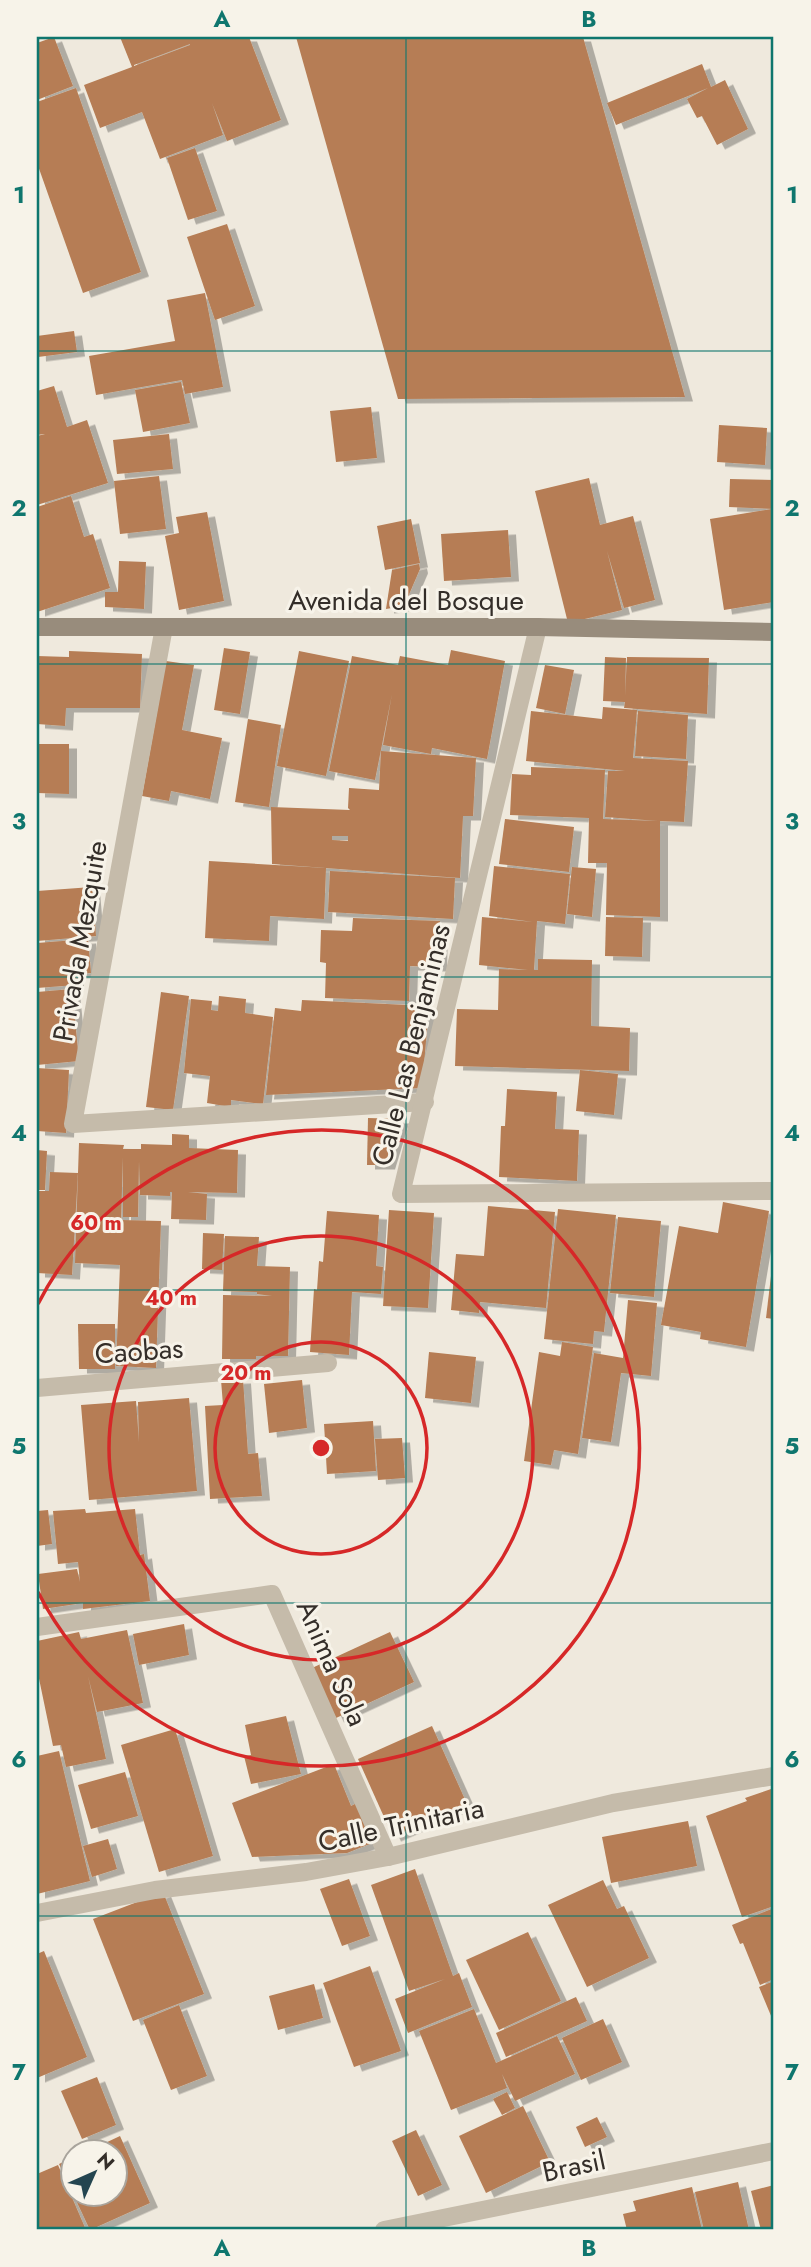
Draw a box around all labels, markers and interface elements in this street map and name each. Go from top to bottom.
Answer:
text: A [213,2,231,36]
text: B [581,2,597,36]
text: 1 [13,178,25,212]
text: 1 [786,178,798,212]
text: 2 [11,491,27,525]
text: 2 [784,491,800,525]
street label: Avenida del Bosque [288,580,524,621]
text: 3 [12,804,26,838]
text: 3 [785,804,799,838]
street label: Privada Mezquite [42,837,118,1045]
street label: Calle Las Benjaminas [361,920,461,1170]
text: 4 [11,1116,27,1150]
text: 4 [784,1116,800,1150]
text: 60 m [70,1208,122,1238]
text: 40 m [145,1283,197,1313]
street label: Caobas [93,1327,185,1375]
text: 20 m [220,1358,272,1388]
text: 5 [12,1429,26,1463]
text: 5 [785,1429,799,1463]
centre of rings [309,1436,333,1460]
street label: Anima Sola [286,1593,378,1733]
text: 6 [11,1742,27,1776]
text: 6 [784,1742,800,1776]
street label: Calle Trinitaria [314,1787,488,1863]
text: 7 [12,2055,26,2089]
text: 7 [785,2055,799,2089]
north arrow [60,2138,130,2208]
street label: Brasil [539,2139,609,2193]
text: N [91,2146,121,2176]
text: A [213,2231,231,2265]
text: B [581,2231,597,2265]

